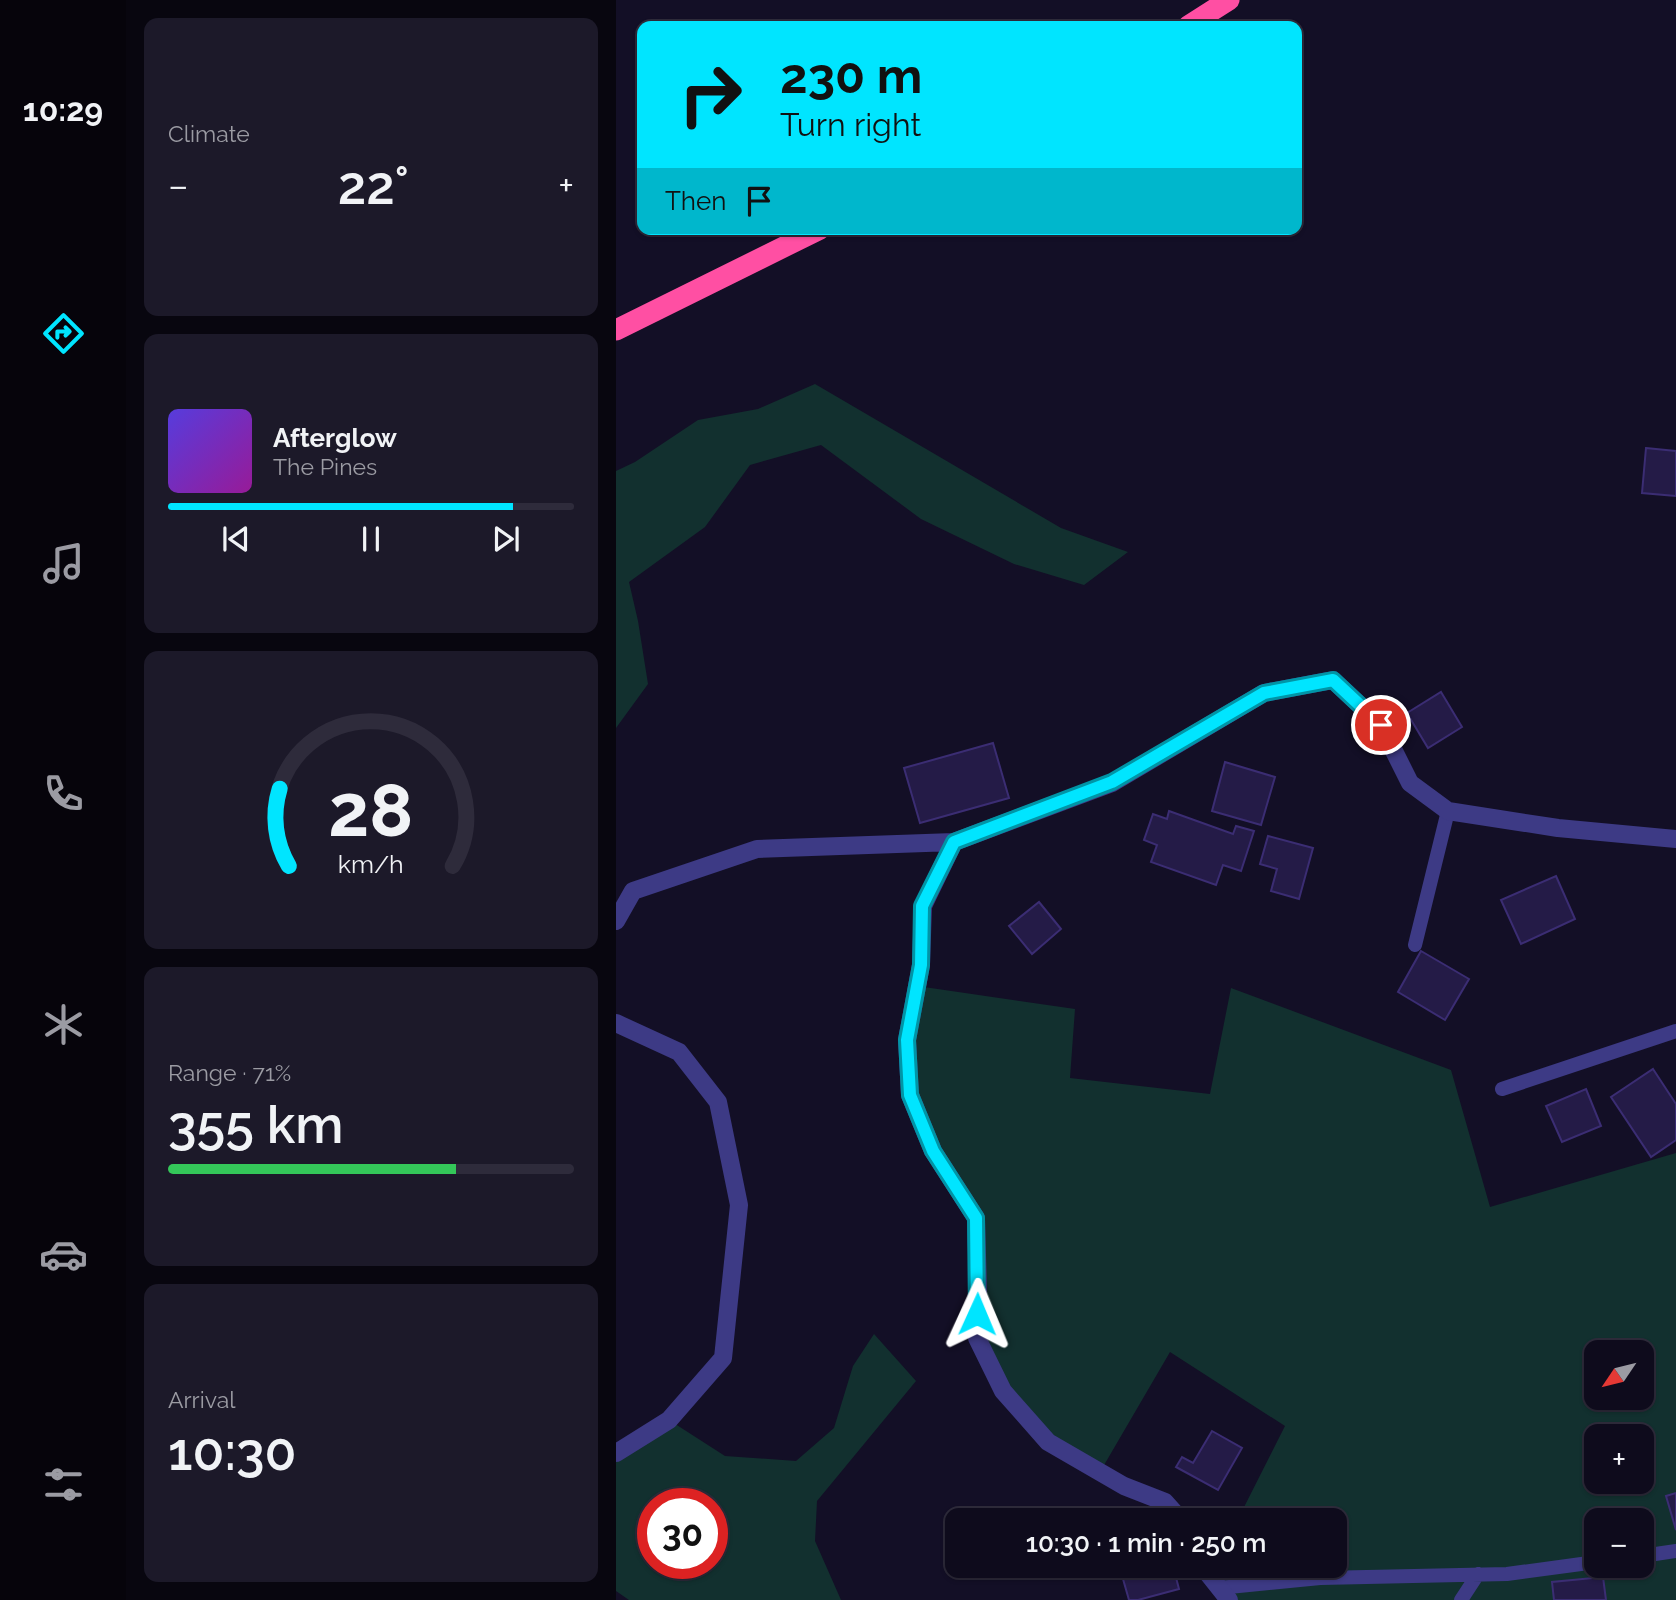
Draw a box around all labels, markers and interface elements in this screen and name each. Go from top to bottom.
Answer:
text: 230 m [780,47,922,104]
icon: right [665,49,756,140]
text: 10:29 [23,91,103,128]
text: Turn right [780,106,921,143]
text: Climate [168,120,250,147]
text: 22° [338,155,409,216]
text: − [168,163,188,208]
text: + [558,163,574,208]
icon: arrive [740,182,778,220]
text: Then [665,186,726,216]
icon: directions [39,309,88,358]
text: Afterglow [273,423,397,453]
text: The Pines [273,453,377,480]
icon: previous [217,520,255,558]
icon: pause [352,520,390,558]
icon: next [487,520,525,558]
icon: music [39,539,88,588]
pin [1351,695,1411,755]
icon: arrive [1362,706,1400,744]
text: 28 [328,768,414,853]
icon: phone [39,769,88,818]
text: km/h [338,849,404,879]
icon: climate [39,1000,88,1049]
text: Range · 71% [168,1059,291,1086]
text: 355 km [168,1094,343,1155]
icon: car [39,1230,88,1279]
position arrow [940,1277,1014,1351]
north arrow [1584,1340,1654,1410]
map controls [1584,1340,1654,1578]
text: Arrival [168,1386,235,1413]
text: 10:30 [168,1421,297,1482]
button: + [1584,1424,1654,1494]
icon: filters [39,1460,88,1509]
speed limit sign: 30 [637,1488,728,1579]
button: − [1584,1508,1654,1578]
text: 10:30 · 1 min · 250 m [1026,1528,1266,1558]

